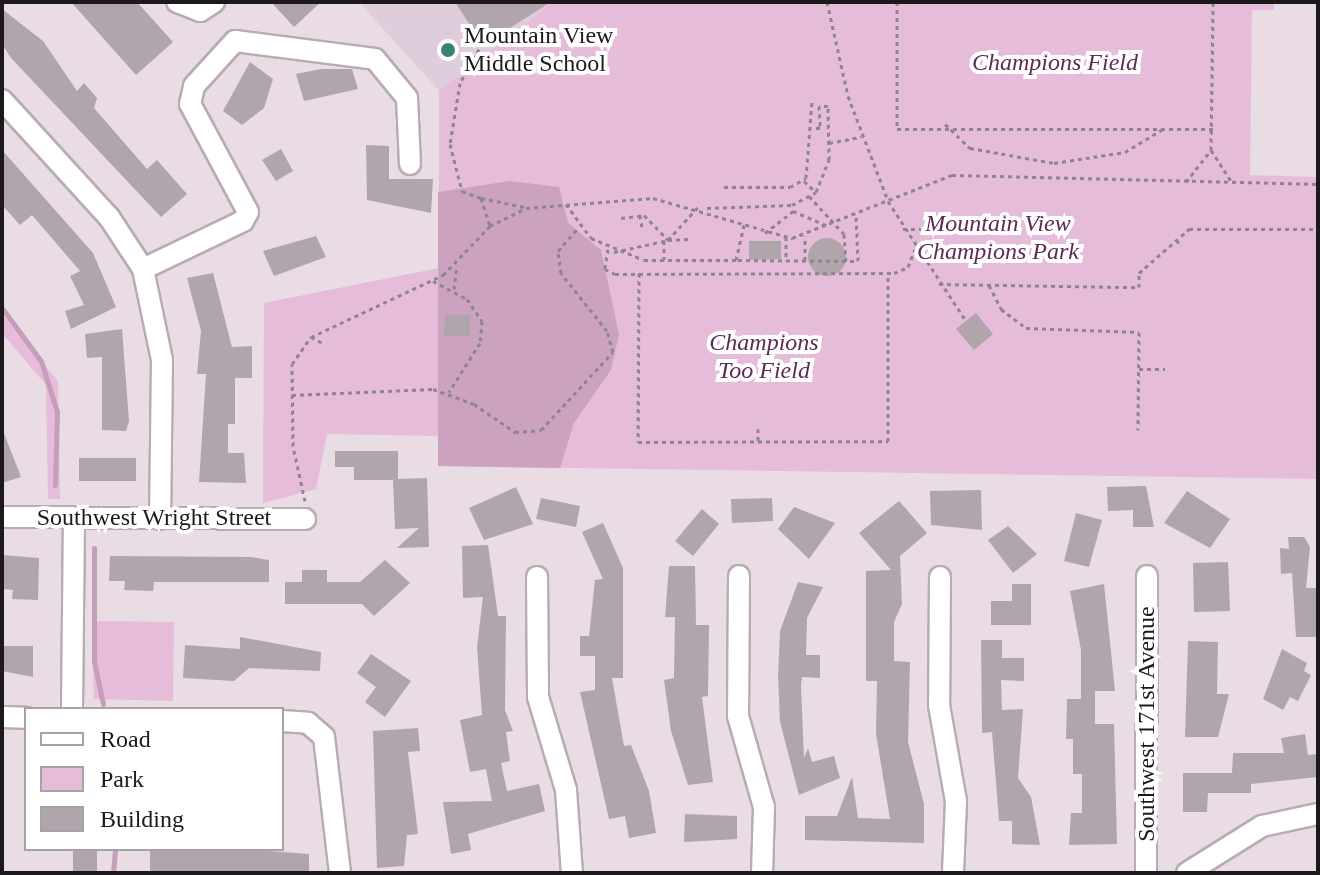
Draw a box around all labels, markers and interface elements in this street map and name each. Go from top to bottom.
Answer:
place label: Mountain View Middle School [464,22,614,78]
marker: Mountain View Middle School [439,41,457,59]
park label: Champions Field [972,49,1138,77]
park label: Mountain View Champions Park [917,210,1079,266]
park label: Champions Too Field [709,329,819,385]
street label: Southwest Wright Street [36,504,272,532]
street label: Southwest 171st Avenue [1133,606,1161,842]
legend [24,707,284,851]
text: Road [100,726,151,752]
text: Park [100,766,144,792]
text: Building [100,806,184,832]

